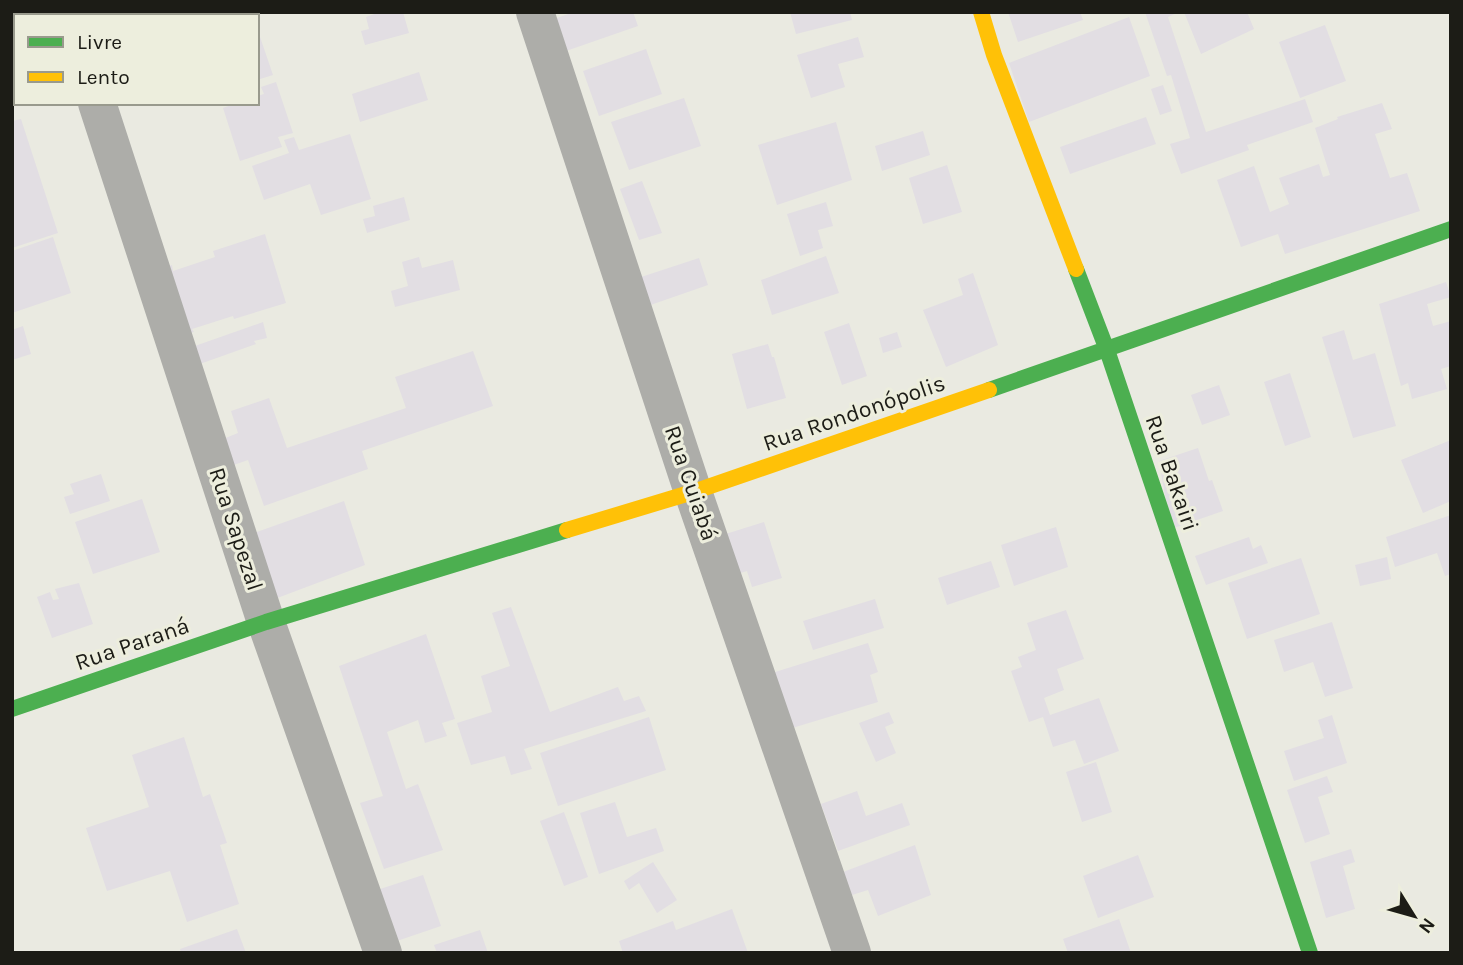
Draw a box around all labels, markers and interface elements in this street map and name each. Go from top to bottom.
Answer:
legend [14,14,259,105]
text: Livre [77,30,122,54]
text: Lento [77,65,130,89]
street label: Rua Rondonópolis [759,369,949,457]
street label: Rua Bakairi [1140,412,1204,534]
street label: Rua Cuiabá [659,422,723,544]
street label: Rua Sapezal [203,464,269,594]
street label: Rua Paraná [71,612,193,676]
north arrow [1379,881,1449,951]
text: N [1414,914,1440,938]

